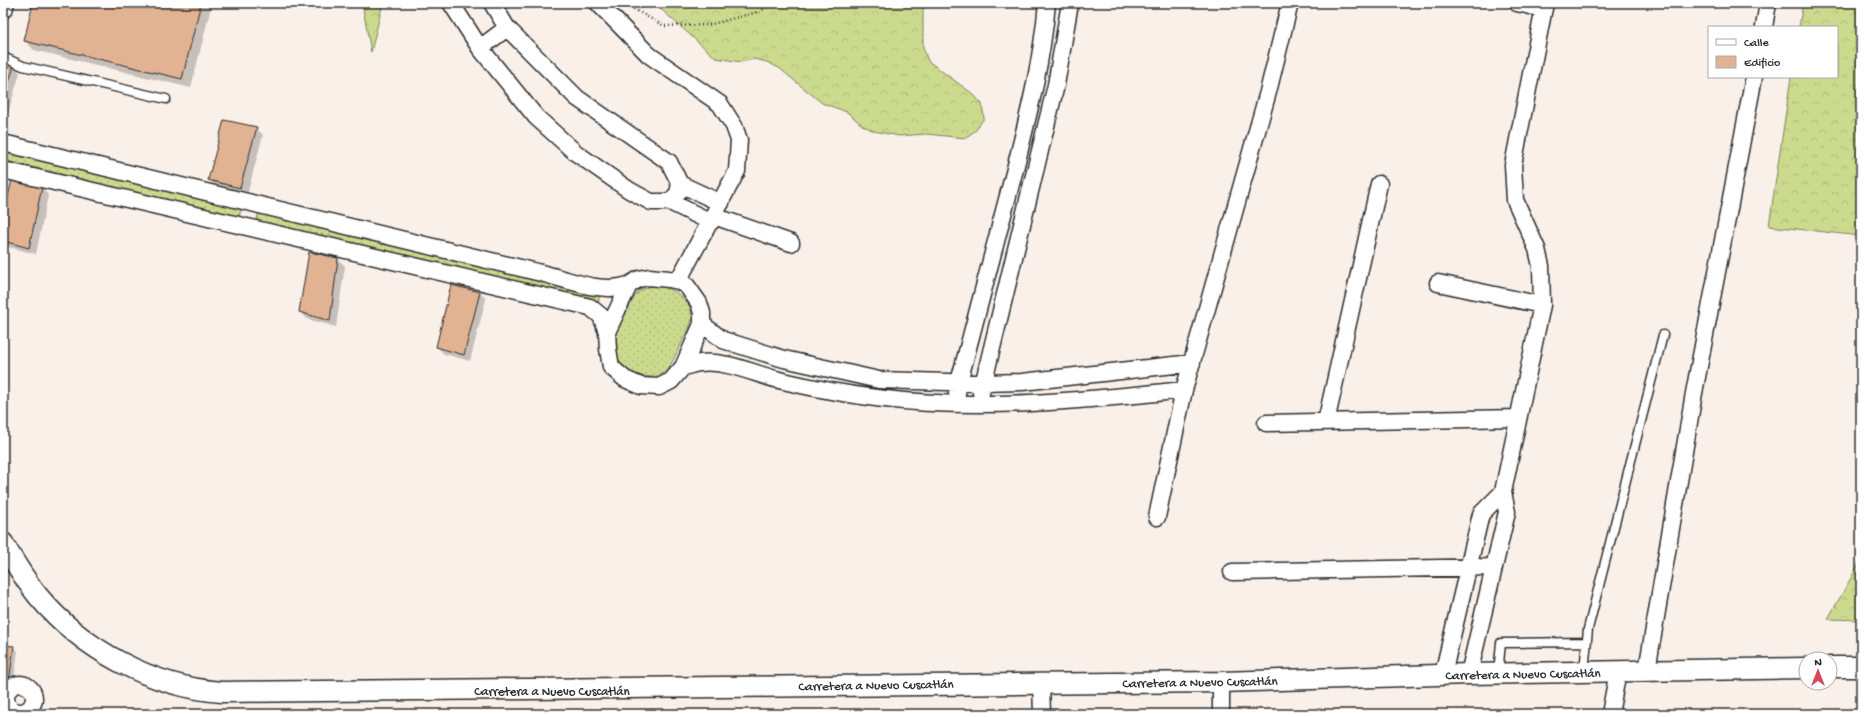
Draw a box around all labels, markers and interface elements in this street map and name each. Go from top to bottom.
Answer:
legend [1708,26,1838,78]
text: Calle [1744,37,1769,51]
text: Edificio [1744,57,1780,71]
north arrow [1798,651,1838,691]
text: N [1814,657,1822,669]
street label: Carretera a Nuevo Cuscatlán [1445,667,1602,684]
street label: Carretera a Nuevo Cuscatlán [1122,675,1279,692]
street label: Carretera a Nuevo Cuscatlán [798,678,955,695]
street label: Carretera a Nuevo Cuscatlán [474,685,631,700]

